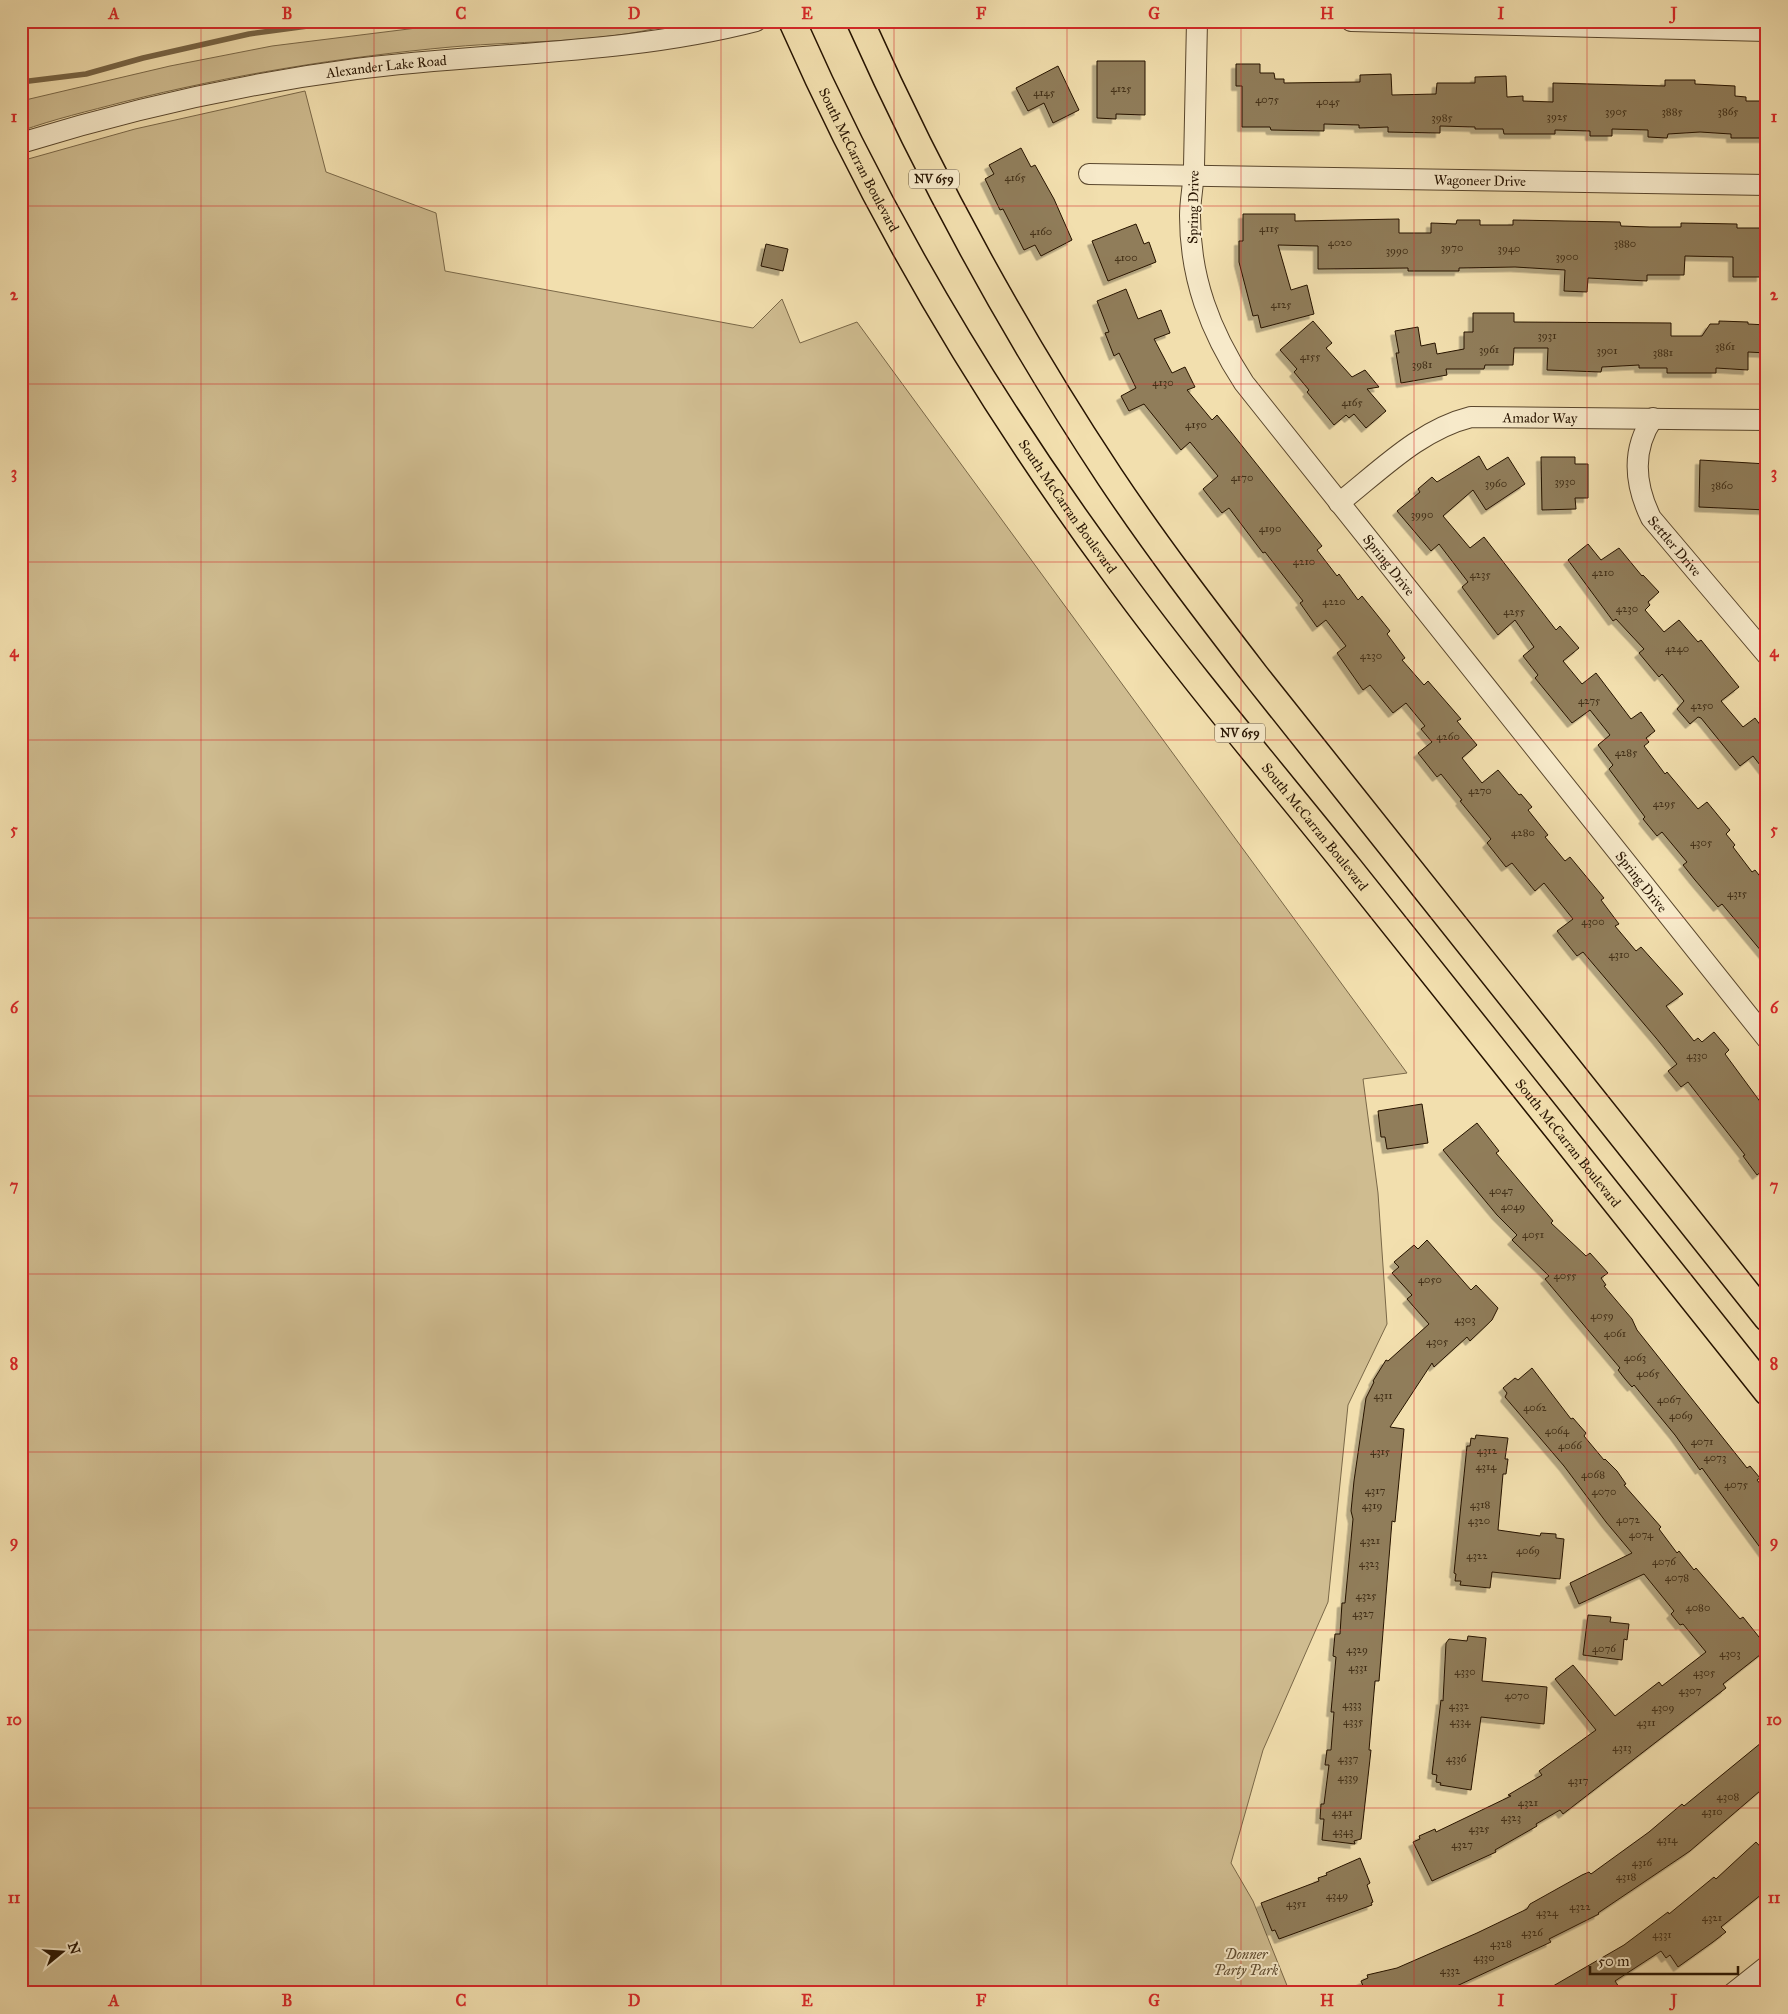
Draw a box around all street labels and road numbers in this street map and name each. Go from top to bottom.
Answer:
street label: Alexander Lake Road [324,52,447,82]
street label: South McCarran Boulevard [815,85,902,235]
road number: NV 659 [909,170,959,188]
street label: Spring Drive [1184,170,1203,244]
street label: Wagoneer Drive [1434,172,1526,190]
street label: Amador Way [1502,409,1578,427]
street label: South McCarran Boulevard [1015,436,1120,577]
street label: Settler Drive [1644,513,1705,580]
street label: Spring Drive [1359,531,1418,599]
road number: NV 659 [1215,724,1265,742]
street label: South McCarran Boulevard [1258,760,1372,894]
street label: Spring Drive [1612,848,1671,916]
street label: South McCarran Boulevard [1511,1076,1624,1211]

